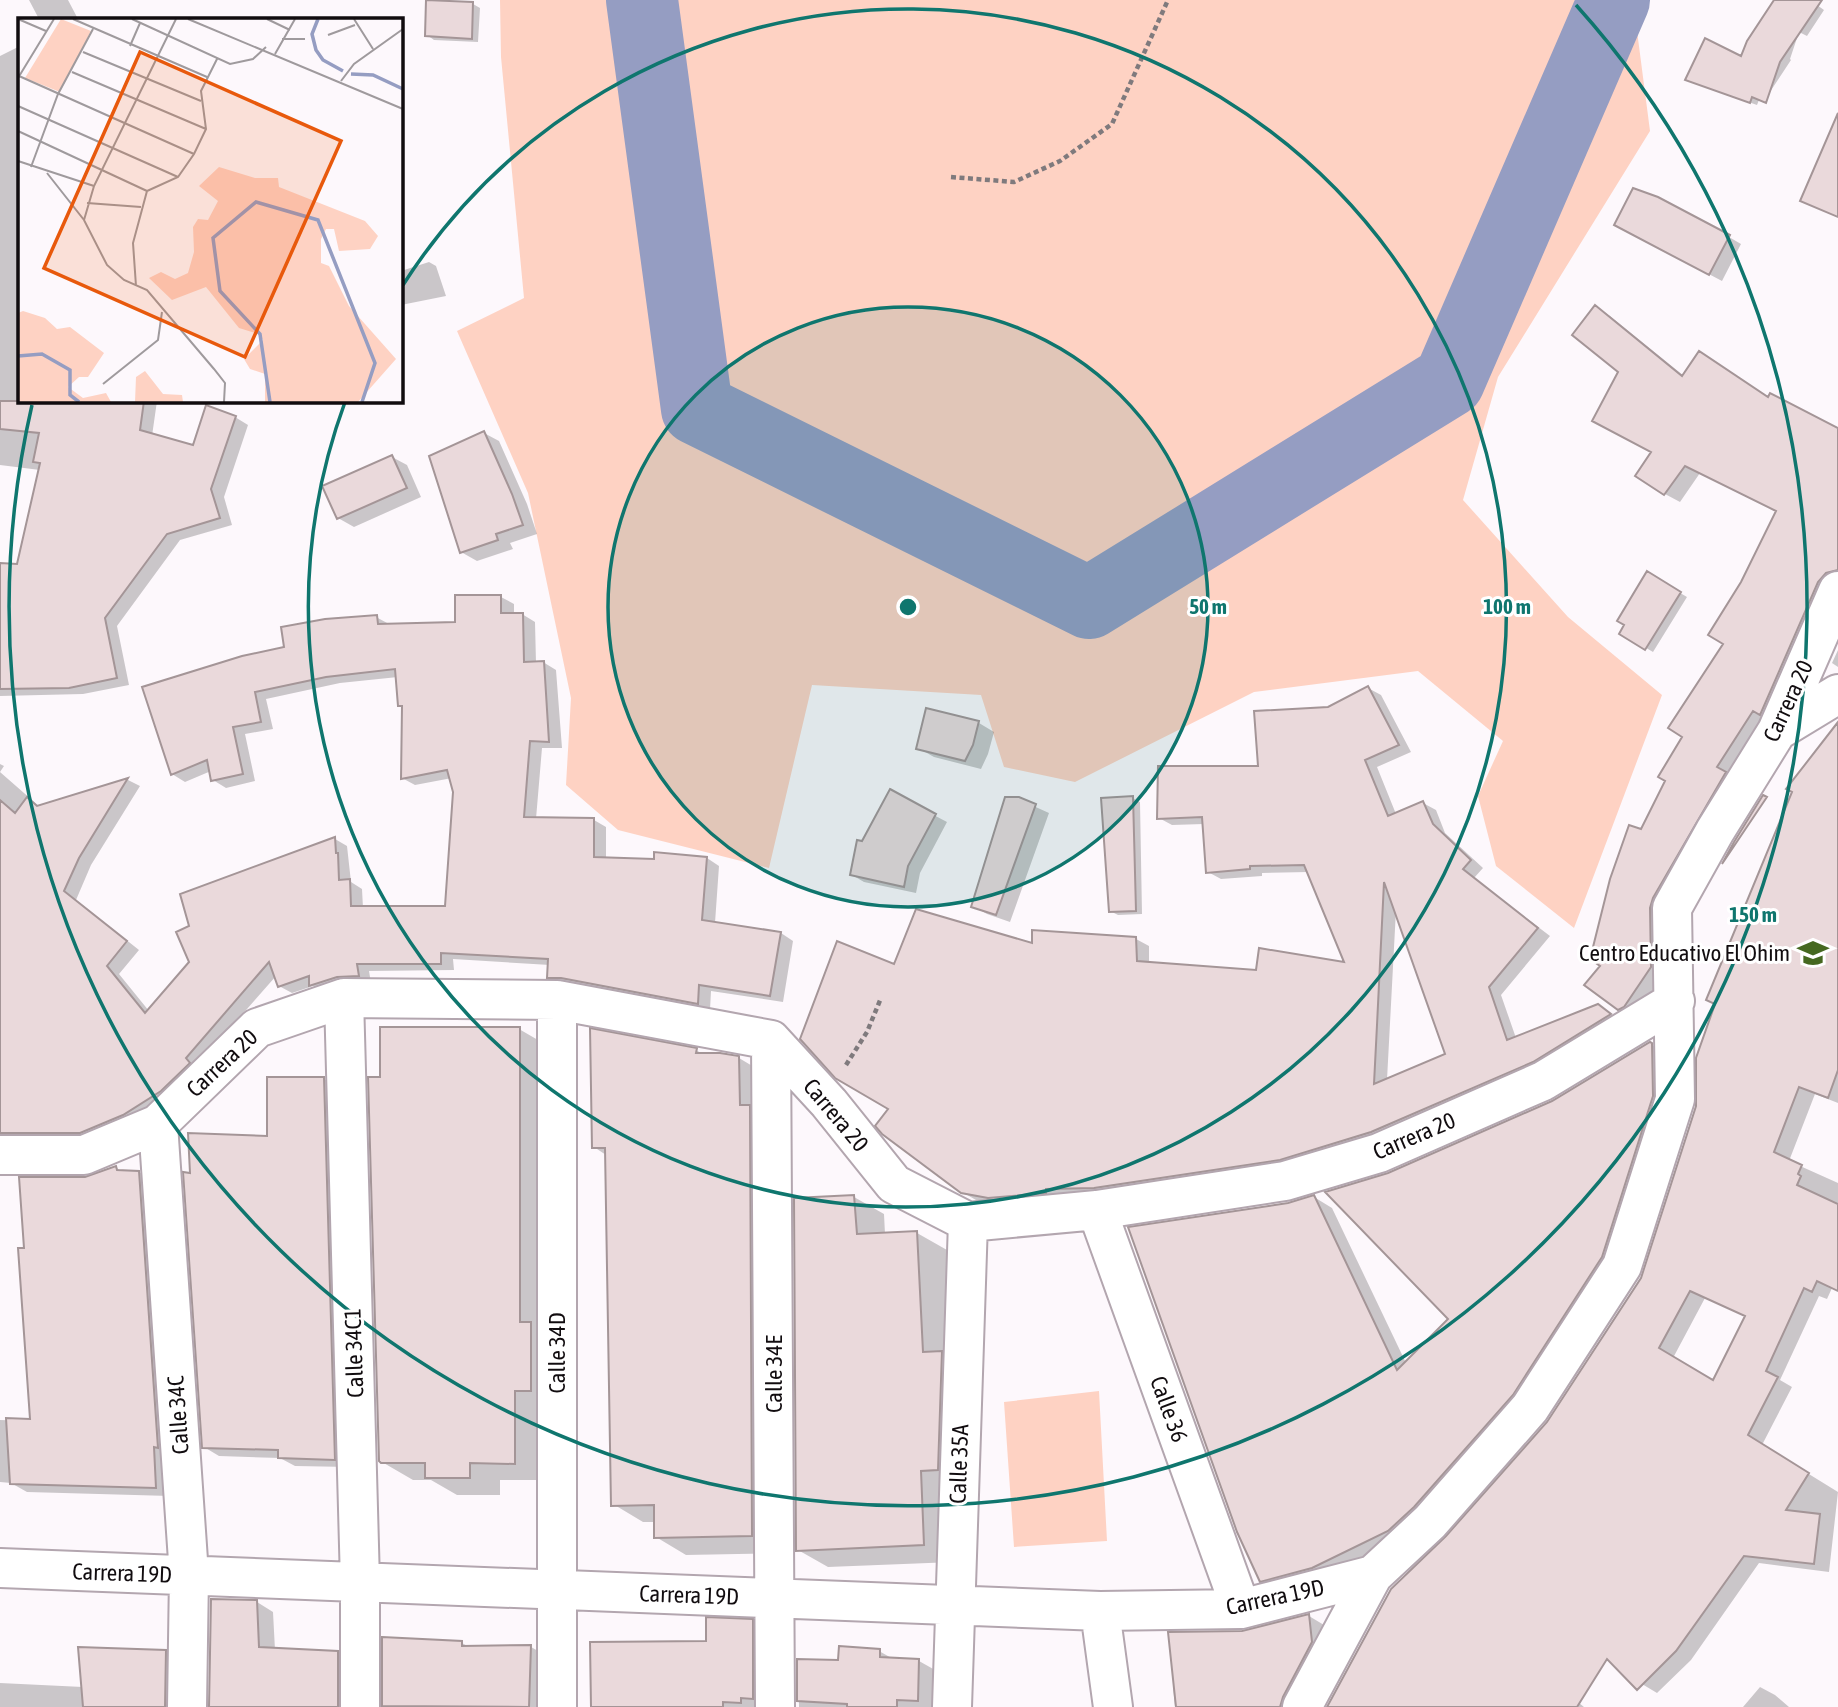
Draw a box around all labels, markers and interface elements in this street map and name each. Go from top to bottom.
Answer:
inset map [18,18,402,402]
text: 50 m [1189,594,1227,618]
text: 100 m [1483,594,1531,618]
centre of rings [896,595,920,619]
street label: Carrera 20 [1758,656,1818,746]
text: 150 m [1729,902,1777,926]
school or university icon: Centro Educativo El Ohim [1796,936,1830,970]
place label: Centro Educativo El Ohim [1579,940,1790,966]
street label: Carrera 20 [181,1024,263,1102]
street label: Carrera 20 [798,1073,874,1157]
street label: Carrera 20 [1369,1107,1459,1165]
street label: Calle 34C1 [339,1308,369,1398]
street label: Calle 34D [544,1312,570,1394]
street label: Calle 34E [761,1335,787,1413]
street label: Calle 36 [1145,1373,1193,1445]
street label: Calle 34C [162,1375,194,1455]
street label: Calle 35A [945,1423,973,1504]
street label: Carrera 19D [72,1558,172,1588]
street label: Carrera 19D [1224,1574,1326,1620]
street label: Carrera 19D [639,1580,739,1610]

